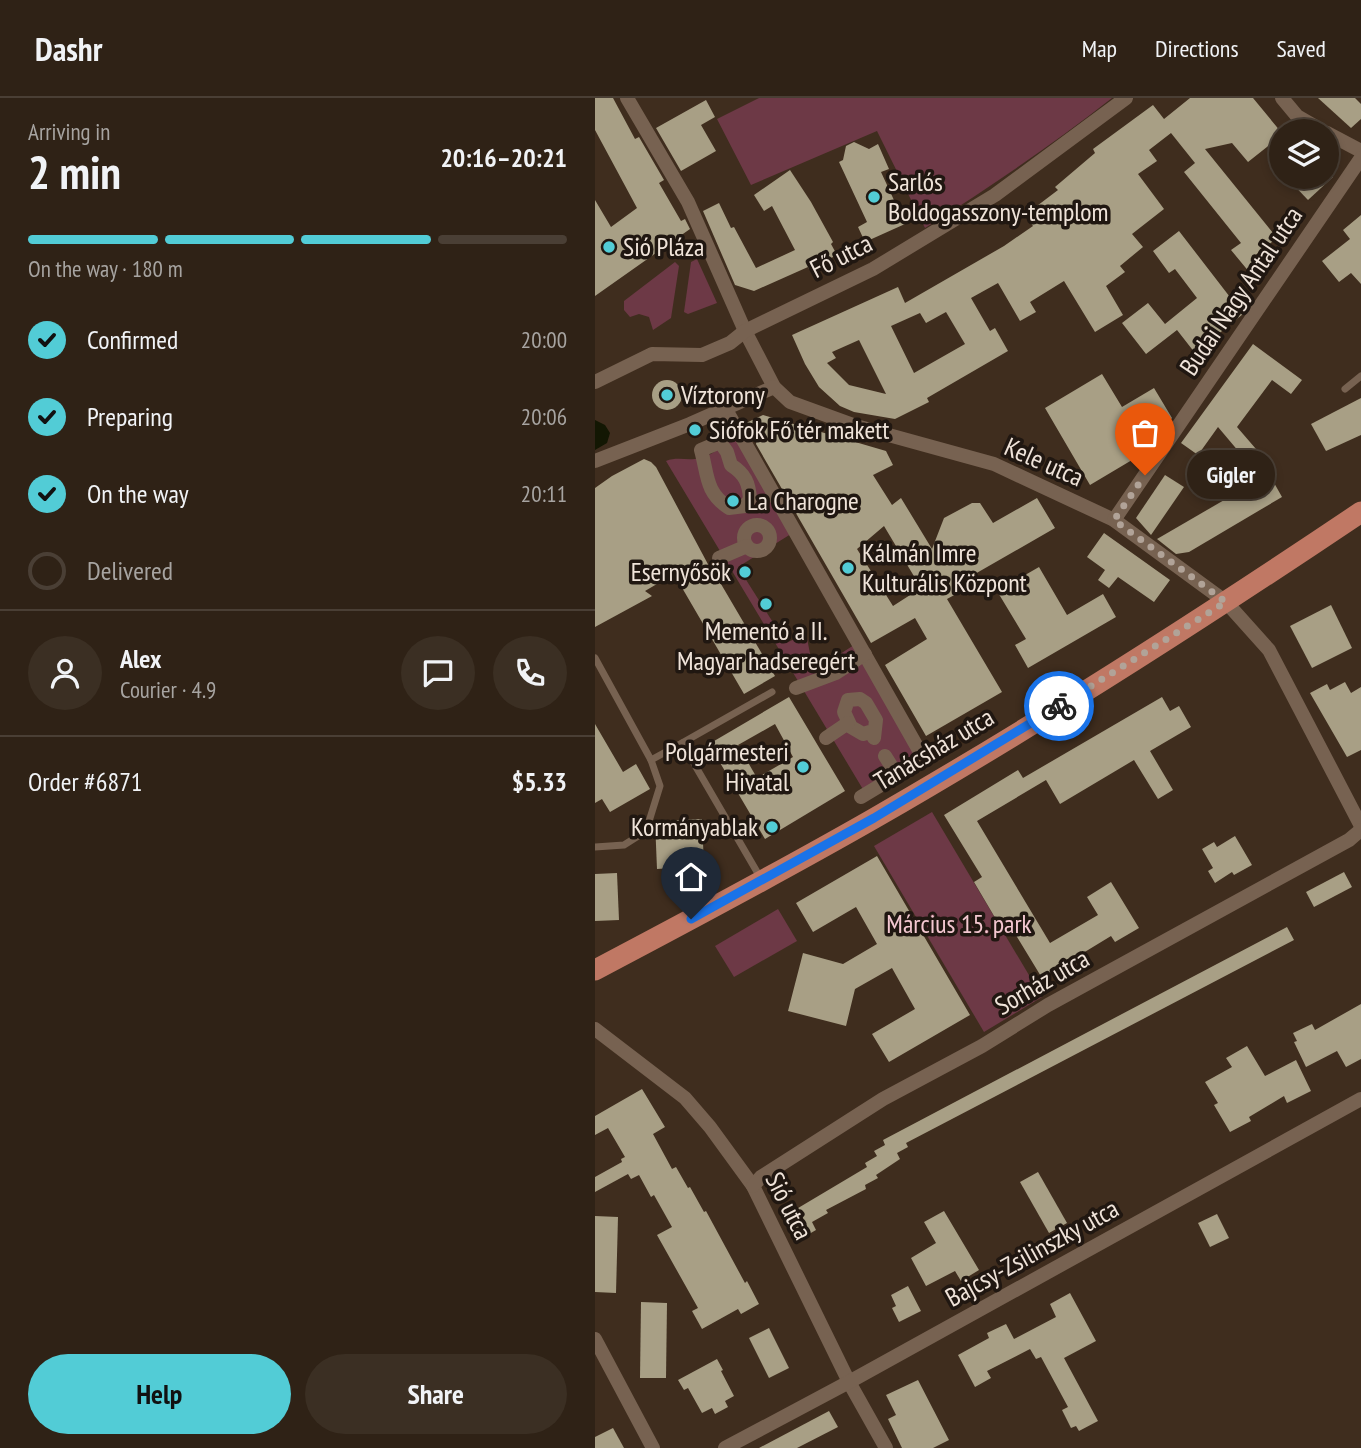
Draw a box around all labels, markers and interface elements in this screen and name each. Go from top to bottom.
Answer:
text: Dashr [35,27,102,70]
text: Map [1082,33,1117,64]
text: Directions [1155,33,1239,64]
text: Saved [1277,33,1326,64]
text: Arriving in [28,117,110,146]
map controls [1269,119,1339,189]
button: layers [1269,119,1339,189]
text: 20:16–20:21 [440,141,567,174]
text: 2 min [28,142,121,202]
place label: Sarlós Boldogasszony-templom [888,165,1108,228]
marker: Sarlós Boldogasszony-templom [866,189,882,205]
street label: Budai Nagy Antal utca [1172,200,1309,381]
street label: Fő utca [804,226,877,285]
place label: Sió Pláza [623,230,704,263]
marker: Sió Pláza [601,239,617,255]
text: On the way · 180 m [28,254,183,283]
icon: check [28,321,66,359]
text: Confirmed [87,323,178,356]
text: 20:00 [521,325,567,354]
place label: Víztorony [680,378,765,411]
marker: Víztorony [659,387,675,403]
icon: check [28,398,66,436]
text: Preparing [87,400,173,433]
text: 20:06 [521,402,567,431]
pin [1115,403,1175,475]
place label: Siófok Fő tér makett [709,413,889,446]
icon: bag [1126,414,1164,452]
marker: Siófok Fő tér makett [687,422,703,438]
street label: Kele utca [1000,430,1089,493]
callout: Gigler [1187,450,1275,500]
text: Gigler [1206,460,1256,489]
icon: check [28,475,66,513]
text: On the way [87,477,189,510]
text: 20:11 [521,479,567,508]
place label: La Charogne [747,484,859,517]
marker: La Charogne [725,493,741,509]
place label: Kálmán Imre Kulturális Központ [862,536,1027,599]
text: Delivered [87,554,173,587]
place label: Esernyősök [631,555,731,588]
marker: Kálmán Imre Kulturális Központ [840,560,856,576]
marker: Esernyősök [737,564,753,580]
marker: Mementó a II. Magyar hadseregért [758,596,774,612]
place label: Mementó a II. Magyar hadseregért [677,614,855,677]
button: person [28,636,102,710]
button: chat [401,636,475,710]
button: phone [493,636,567,710]
text: Alex [120,642,161,675]
courier [1024,671,1094,741]
text: Courier · 4.9 [120,675,216,704]
icon: bike [1040,687,1078,725]
street label: Tanácsház utca [868,700,1000,797]
place label: Polgármesteri Hivatal [665,735,789,798]
marker: Polgármesteri Hivatal [795,759,811,775]
text: Order #6871 [28,765,143,798]
text: $5.33 [512,765,567,798]
place label: Kormányablak [631,810,758,843]
marker: Kormányablak [764,819,780,835]
pin [661,847,721,919]
icon: home [672,858,710,896]
park label: Március 15. park [886,907,1032,940]
street label: Sorház utca [989,941,1095,1022]
street label: Sió utca [759,1166,820,1245]
street label: Bajcsy-Zsilinszky utca [939,1191,1124,1314]
button: Help [28,1354,291,1434]
button: Share [305,1354,567,1434]

